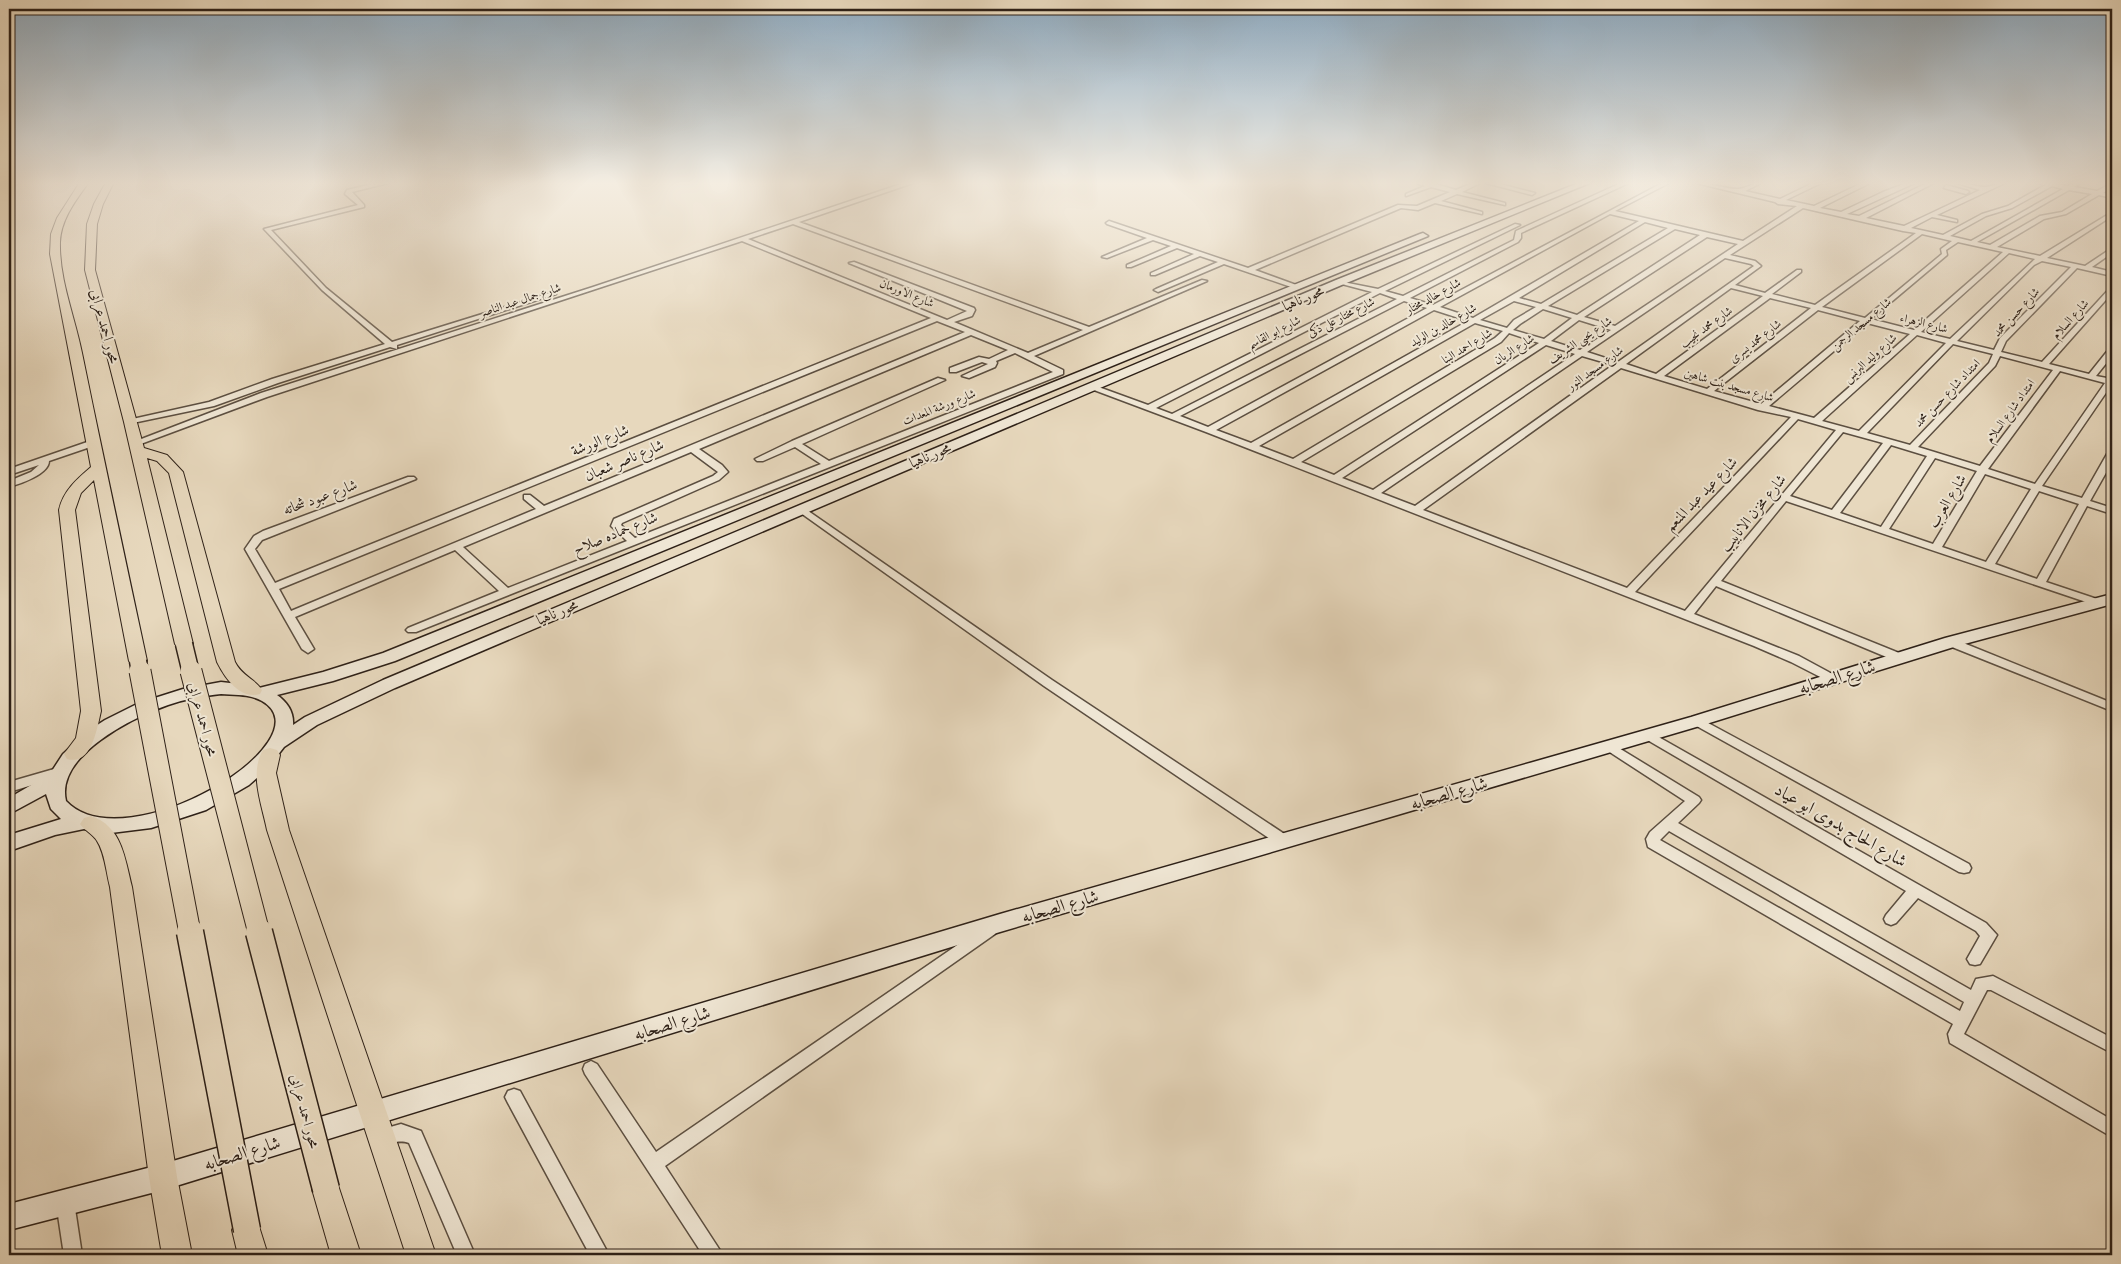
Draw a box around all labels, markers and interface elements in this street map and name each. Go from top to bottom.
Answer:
street label: شارع خالد مختار [1402,275,1465,321]
street label: شارع الاورمان [876,276,936,314]
street label: شارع جمال عبد الناصر [476,280,564,324]
street label: محور ناهيا [1279,281,1327,315]
street label: شارع حسن محمد [1990,284,2045,342]
street label: محور احمد عرابى [84,287,124,366]
street label: شارع مختار على ذكى [1305,293,1379,344]
street label: شارع مسجد الرحمن [1828,295,1897,356]
street label: شارع السلام [2049,296,2095,344]
street label: شارع خالد بن الوليد [1407,300,1481,353]
street label: شارع محمد نجيب [1677,303,1738,354]
street label: شارع الزهراء [1898,310,1950,340]
street label: شارع ابو القاسم [1245,313,1305,356]
street label: شارع يحيى الشريف [1545,313,1617,370]
street label: شارع محمد يسرى [1726,316,1786,369]
street label: شارع احمد البنا [1439,325,1497,370]
street label: شارع وليد البرنس [1840,330,1902,389]
street label: شارع الريان [1491,331,1539,371]
street label: شارع مسجد النور [1563,343,1628,397]
street label: امتداد شارع حسن محمد [1911,356,1986,433]
street label: شارع مسجد بنت شاهين [1681,366,1776,408]
street label: امتداد شارع السلام [1982,376,2041,448]
street label: شارع ورشة المعدات [900,386,979,432]
street label: شارع الورشة [569,420,633,463]
street label: شارع ناصر شعبان [581,435,668,489]
street label: محور ناهيا [906,438,954,472]
street label: شارع عيد عبد المنعم [1661,453,1745,539]
street label: شارع مخزن الانابيب [1716,470,1793,558]
street label: شارع العرب [1924,471,1974,533]
street label: شارع عبود شحاته [280,475,361,522]
street label: شارع حماده صلاح [570,508,662,562]
street label: محور ناهيا [533,595,581,629]
street label: شارع الصحابه [1796,656,1879,703]
street label: محور احمد عرابى [182,680,222,759]
street label: شارع الصحابه [1408,772,1491,818]
street label: شارع الحاج بدوى ابو عياد [1768,779,1911,876]
street label: شارع الصحابه [1019,885,1102,931]
street label: شارع الصحابه [631,1002,714,1049]
street label: محور احمد عرابى [284,1072,324,1151]
street label: شارع الصحابه [201,1132,284,1179]

